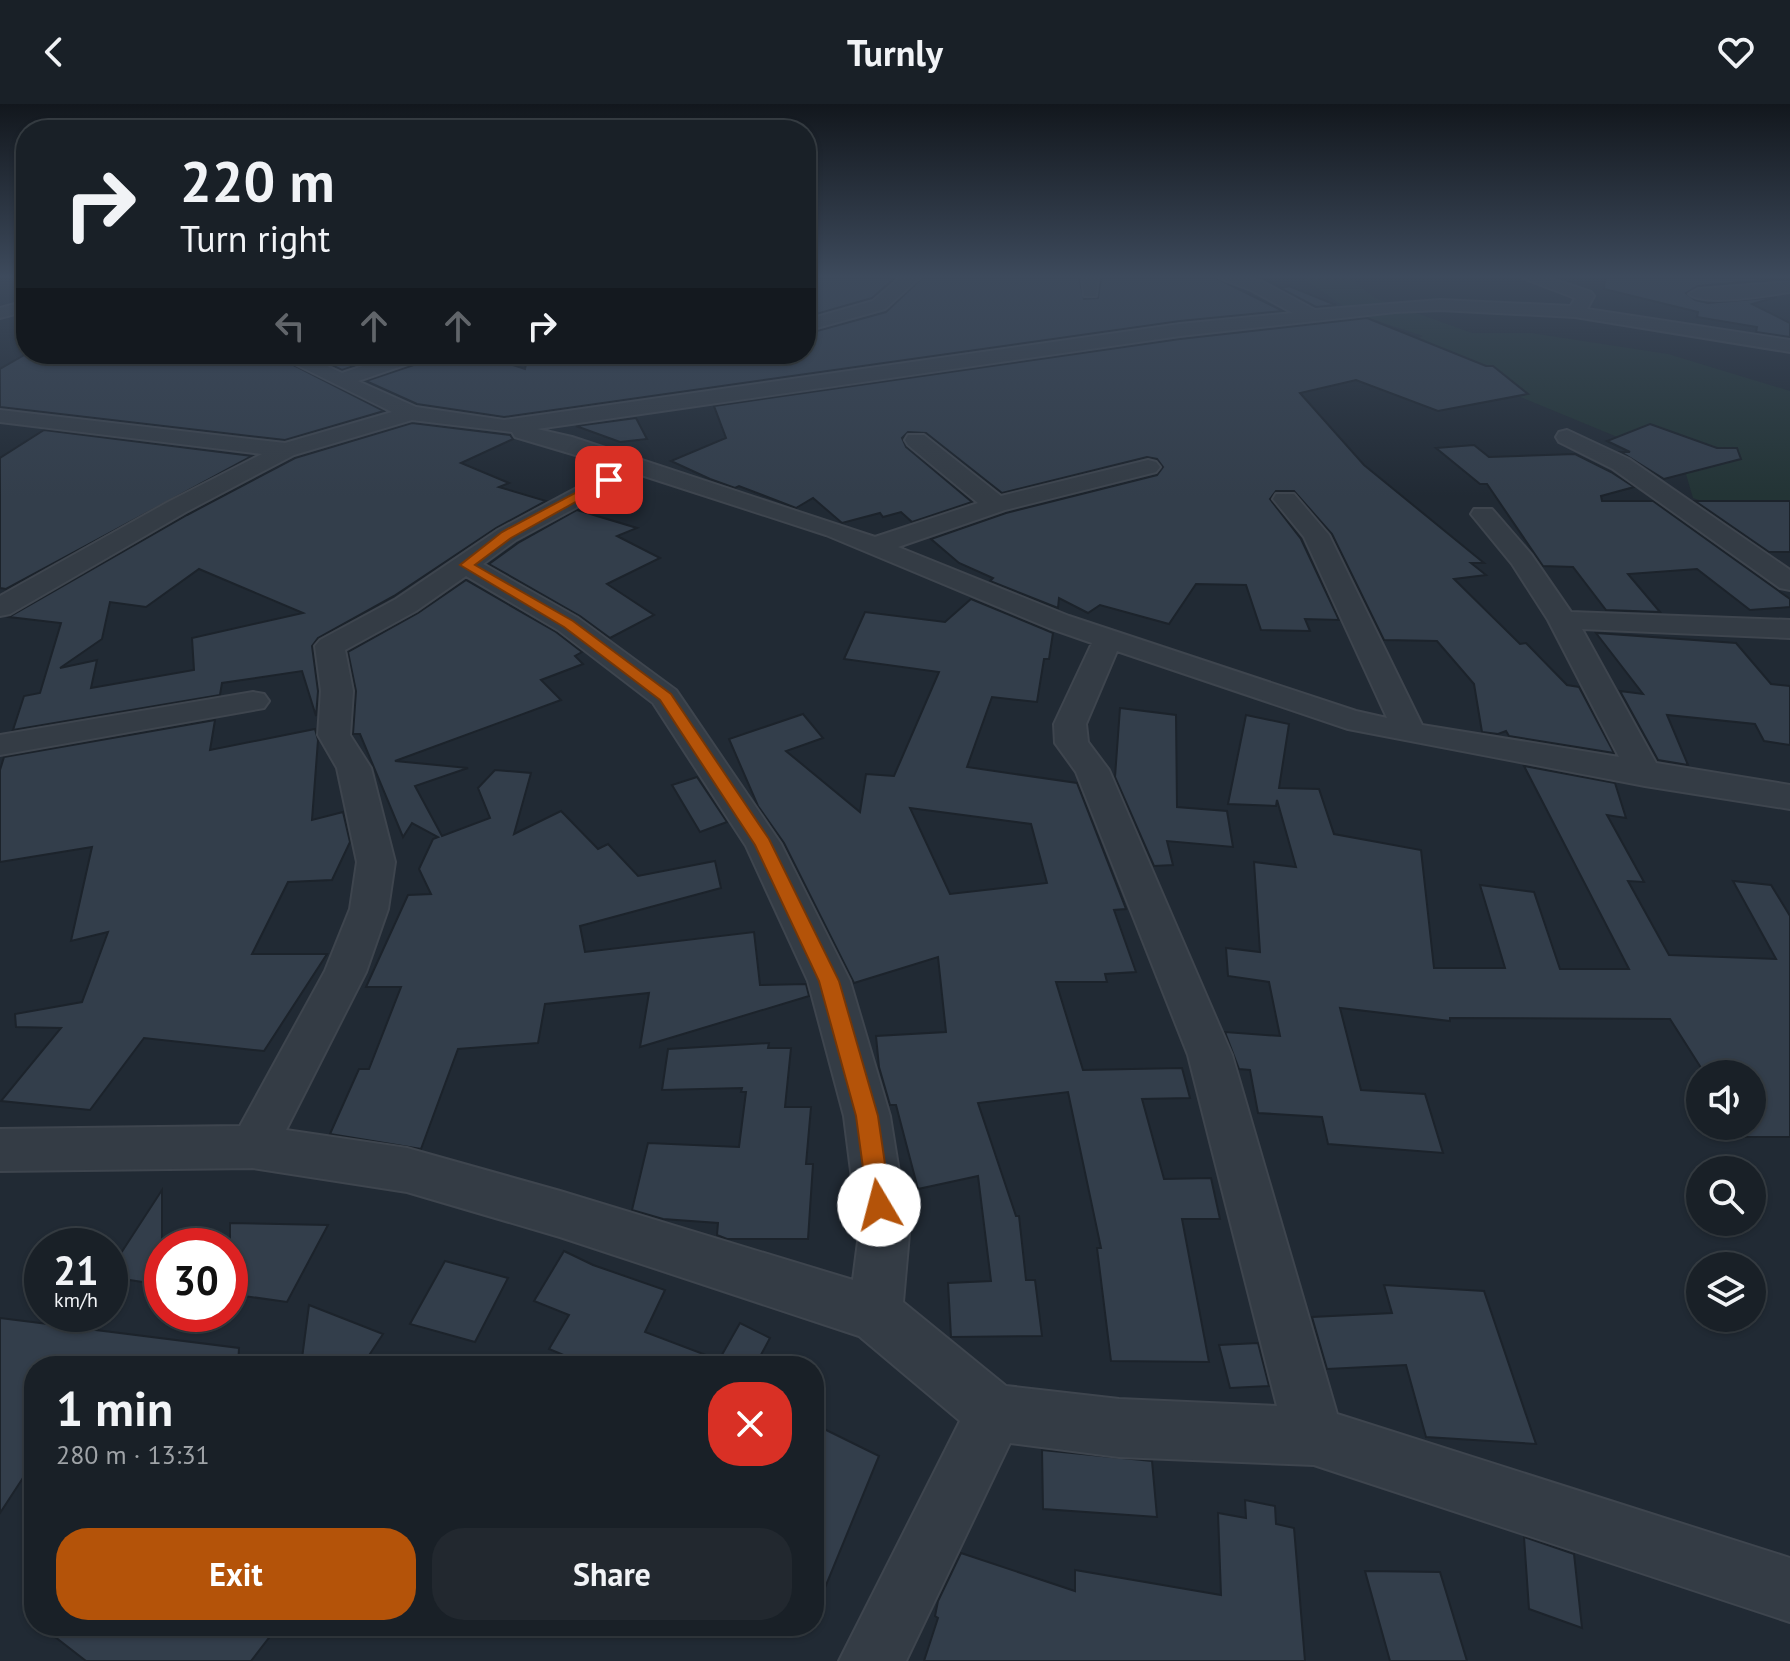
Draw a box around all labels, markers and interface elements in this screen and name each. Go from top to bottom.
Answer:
text: Turnly [847,29,943,76]
icon: back [32,30,76,74]
icon: heart [1714,30,1758,74]
text: 220 m [180,145,335,217]
icon: right [48,152,152,256]
text: Turn right [180,215,330,262]
icon: left [268,304,312,348]
icon: ahead [352,304,396,348]
icon: ahead [436,304,480,348]
icon: right [520,304,564,348]
pin [575,446,643,514]
icon: arrive [587,458,631,502]
map controls [1686,1060,1766,1332]
button: sound [1686,1060,1766,1140]
button: search [1686,1156,1766,1236]
position arrow [837,1163,921,1247]
speed limit sign: 30 [144,1228,248,1332]
text: 21 [53,1244,99,1296]
button: layers [1686,1252,1766,1332]
text: km/h [54,1287,98,1313]
text: 1 min [56,1377,173,1439]
button: close [708,1382,792,1466]
text: 280 m · 13:31 [56,1438,210,1471]
button: Exit [56,1528,416,1620]
button: Share [432,1528,792,1620]

